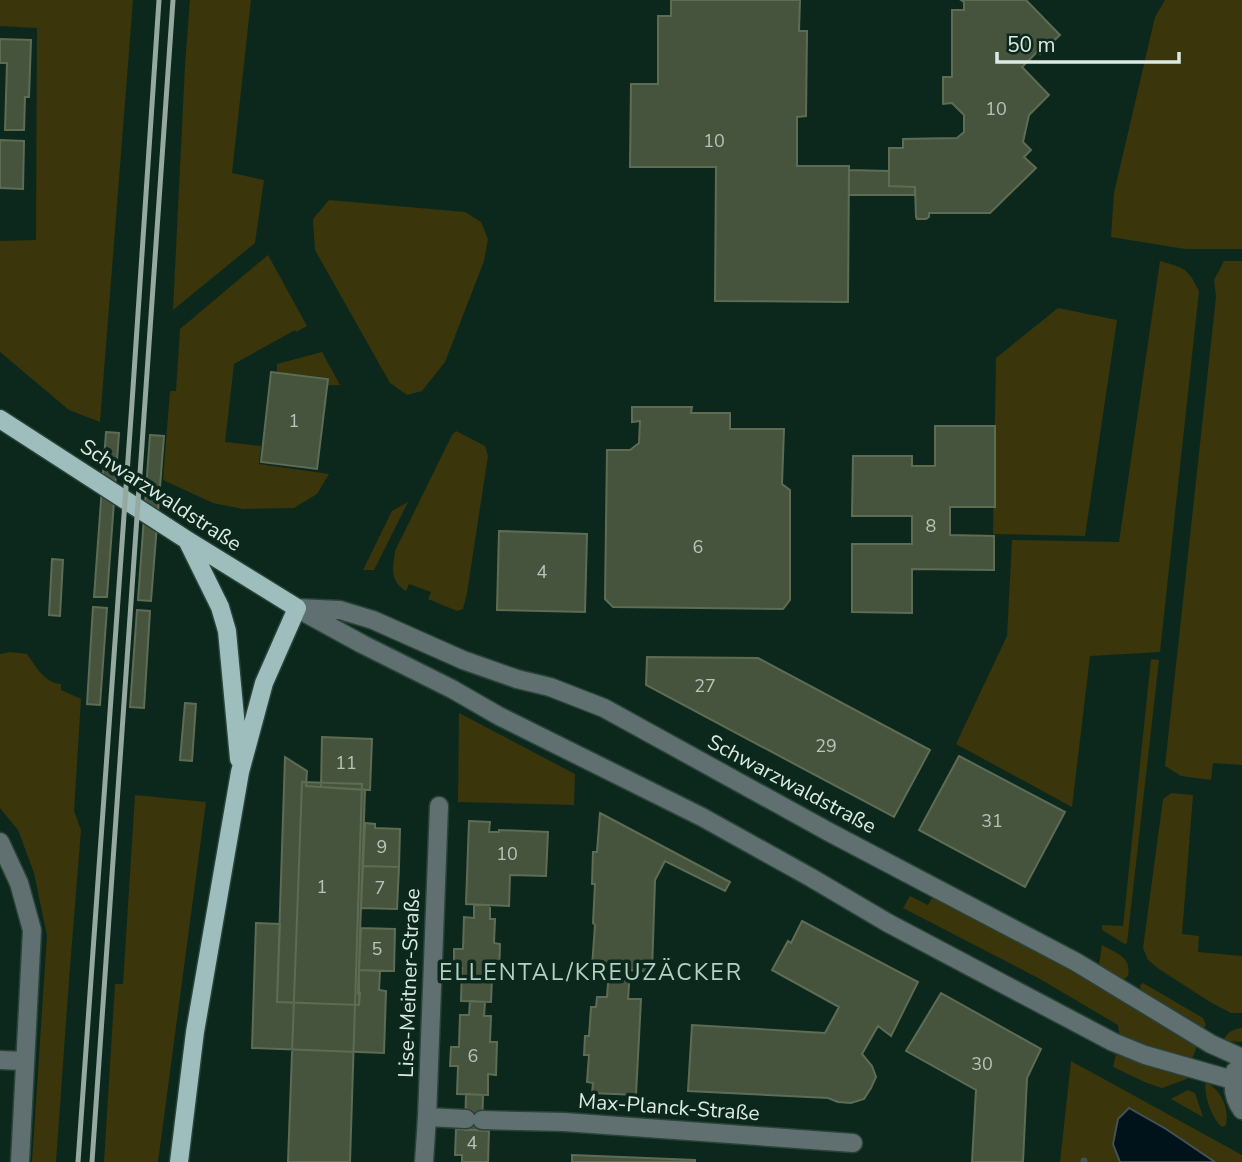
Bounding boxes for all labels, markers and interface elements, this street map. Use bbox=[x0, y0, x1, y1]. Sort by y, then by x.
scale bar bbox=[997, 21, 1179, 65]
text: 50 m bbox=[1007, 31, 1056, 59]
house number: 10 bbox=[985, 97, 1007, 121]
house number: 10 bbox=[703, 129, 725, 153]
house number: 1 bbox=[289, 409, 299, 433]
street label: Schwarzwaldstraße bbox=[75, 432, 247, 558]
house number: 8 bbox=[926, 514, 936, 538]
house number: 6 bbox=[693, 535, 703, 559]
house number: 4 bbox=[537, 560, 548, 584]
house number: 27 bbox=[694, 674, 716, 698]
street label: Schwarzwaldstraße bbox=[703, 728, 881, 840]
house number: 29 bbox=[815, 734, 837, 758]
house number: 11 bbox=[335, 751, 357, 775]
house number: 31 bbox=[981, 809, 1003, 833]
house number: 9 bbox=[377, 835, 387, 859]
house number: 10 bbox=[496, 842, 518, 866]
house number: 1 bbox=[317, 875, 327, 899]
house number: 7 bbox=[375, 876, 385, 900]
street label: Lise-Meitner-Straße bbox=[392, 888, 426, 1078]
house number: 5 bbox=[372, 937, 382, 961]
district label: ELLENTAL/KREUZÄCKER bbox=[439, 957, 743, 988]
house number: 6 bbox=[468, 1044, 478, 1068]
house number: 30 bbox=[971, 1052, 993, 1076]
street label: Max-Planck-Straße bbox=[577, 1087, 761, 1127]
house number: 4 bbox=[467, 1131, 478, 1155]

